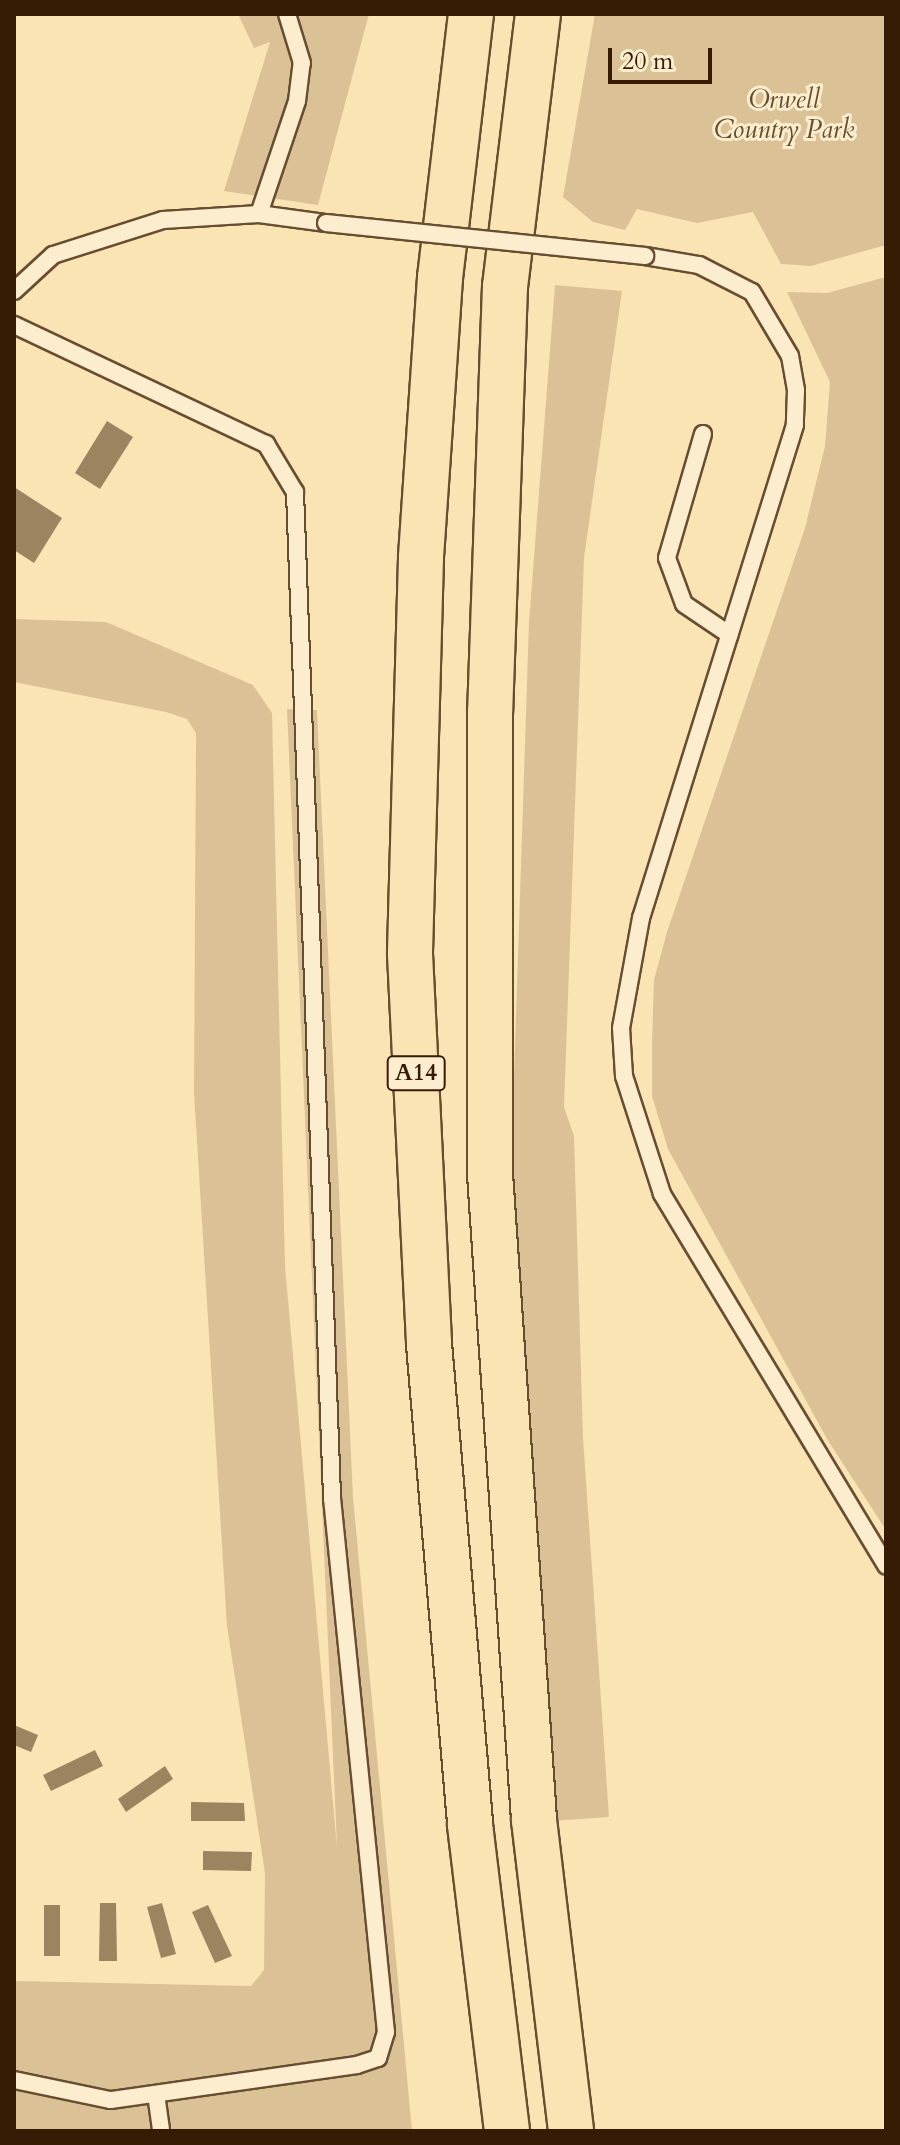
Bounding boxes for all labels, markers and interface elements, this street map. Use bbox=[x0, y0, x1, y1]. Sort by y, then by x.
scale bar bbox=[612, 32, 716, 82]
text: 20 m bbox=[622, 45, 673, 78]
park label: Orwell Country Park bbox=[714, 84, 854, 146]
road number: A14 bbox=[386, 1053, 446, 1093]

